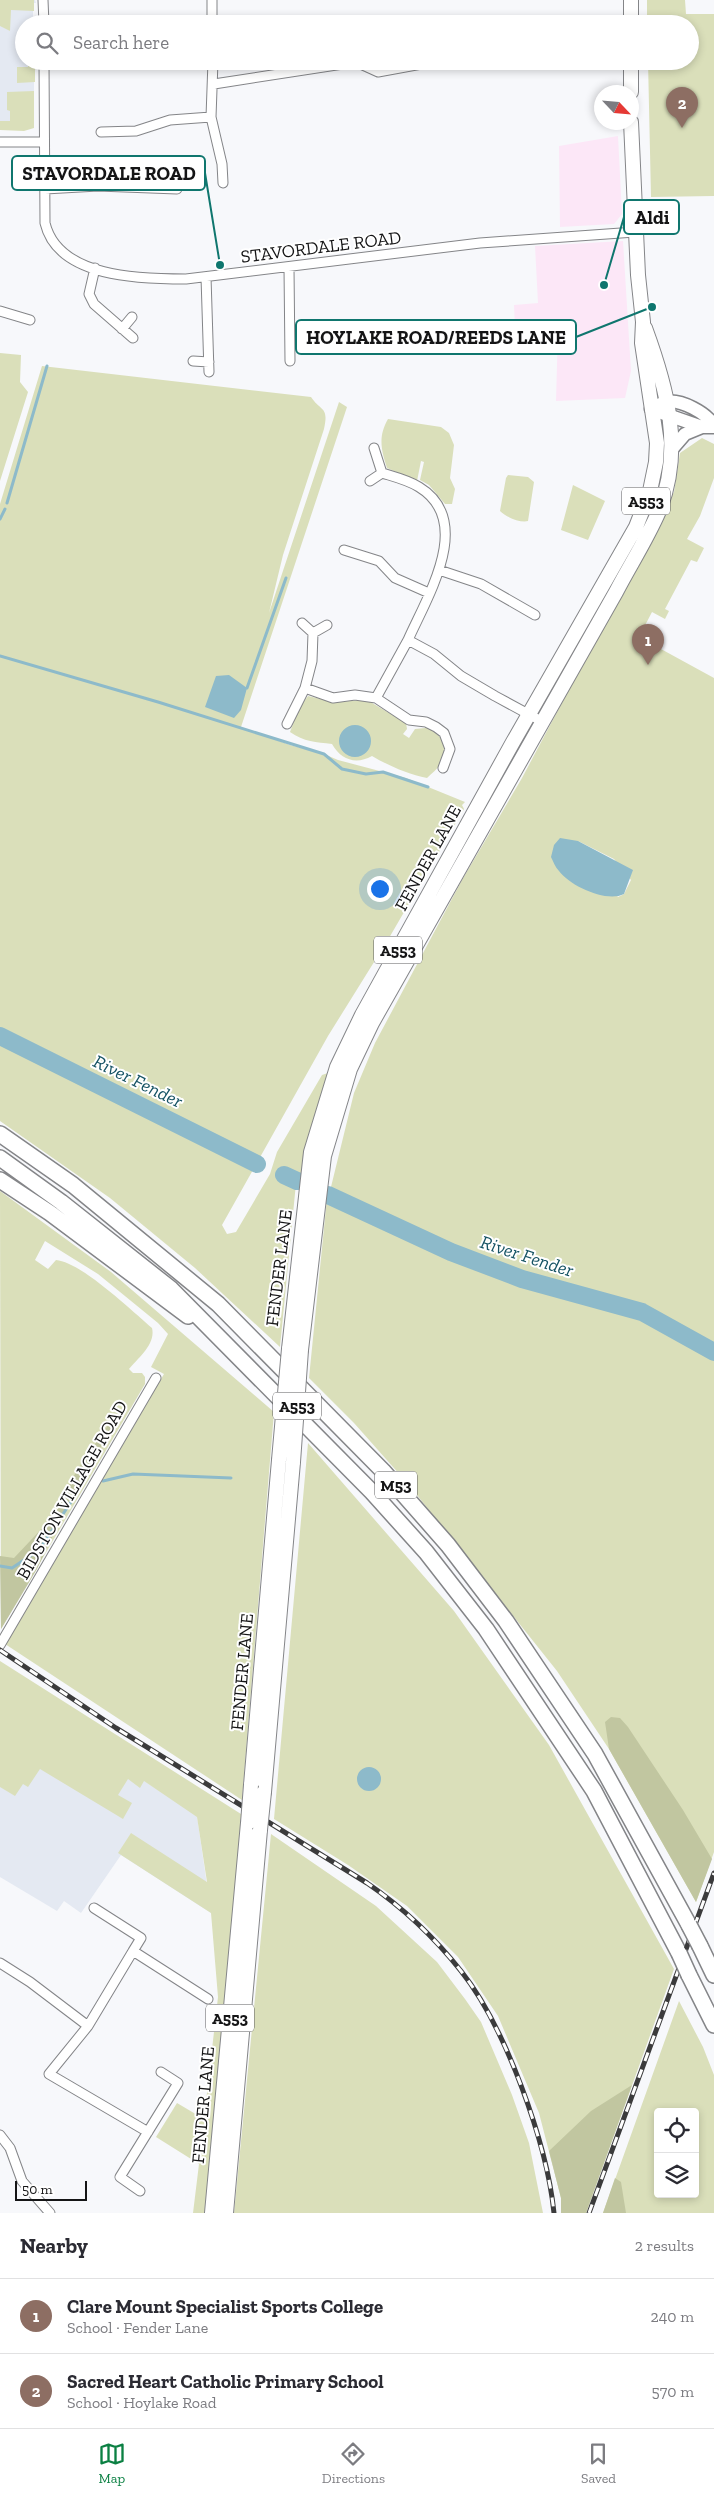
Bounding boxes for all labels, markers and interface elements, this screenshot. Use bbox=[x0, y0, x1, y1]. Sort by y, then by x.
search box bbox=[15, 15, 699, 70]
icon: search bbox=[33, 29, 61, 57]
text: Search here bbox=[73, 31, 169, 54]
north arrow bbox=[594, 85, 639, 130]
pin: 2 bbox=[666, 87, 698, 128]
callout: STAVORDALE ROAD bbox=[12, 156, 205, 190]
text: STAVORDALE ROAD bbox=[22, 162, 196, 185]
callout: Aldi bbox=[624, 200, 679, 234]
text: Aldi bbox=[635, 206, 670, 229]
street label: STAVORDALE ROAD bbox=[239, 226, 403, 268]
callout: HOYLAKE ROAD/REEDS LANE bbox=[296, 320, 576, 354]
text: HOYLAKE ROAD/REEDS LANE bbox=[306, 326, 566, 349]
road number: A553 bbox=[622, 488, 670, 514]
pin: 1 bbox=[632, 624, 664, 665]
street label: FENDER LANE bbox=[390, 801, 466, 915]
your location bbox=[367, 876, 393, 902]
road number: A553 bbox=[374, 936, 422, 964]
water label: River Fender bbox=[90, 1050, 187, 1113]
street label: FENDER LANE bbox=[261, 1208, 297, 1328]
water label: River Fender bbox=[478, 1230, 577, 1282]
road number: A553 bbox=[273, 1392, 321, 1420]
street label: BIDSTON VILLAGE ROAD bbox=[12, 1397, 132, 1583]
road number: M53 bbox=[375, 1472, 417, 1498]
street label: FENDER LANE bbox=[226, 1613, 258, 1731]
road number: A553 bbox=[206, 2005, 254, 2032]
street label: FENDER LANE bbox=[187, 2046, 219, 2164]
map controls bbox=[654, 2108, 699, 2198]
button: locate bbox=[654, 2108, 699, 2153]
button: layers bbox=[654, 2153, 699, 2198]
scale bar bbox=[15, 2178, 88, 2201]
text: 50 m bbox=[22, 2181, 53, 2198]
text: Nearby bbox=[20, 2233, 88, 2258]
text: 2 results bbox=[635, 2236, 694, 2255]
text: Clare Mount Specialist Sports College bbox=[67, 2295, 383, 2318]
text: 1 bbox=[33, 2307, 39, 2326]
text: 240 m bbox=[650, 2307, 694, 2326]
text: School · Fender Lane bbox=[67, 2318, 208, 2337]
text: Sacred Heart Catholic Primary School bbox=[67, 2370, 384, 2393]
text: 2 bbox=[32, 2382, 40, 2401]
text: 570 m bbox=[652, 2382, 694, 2401]
text: School · Hoylake Road bbox=[67, 2393, 217, 2412]
tab: Map bbox=[98, 2440, 126, 2487]
tab: Directions bbox=[322, 2440, 385, 2487]
tab: Saved bbox=[581, 2440, 616, 2487]

